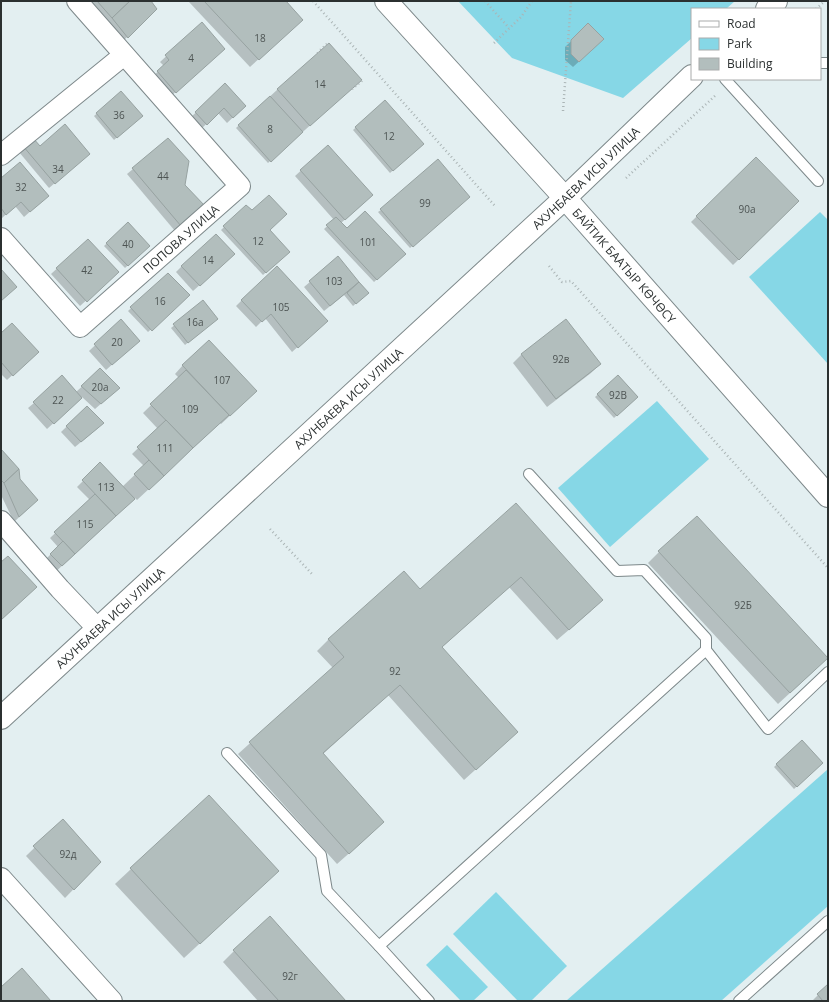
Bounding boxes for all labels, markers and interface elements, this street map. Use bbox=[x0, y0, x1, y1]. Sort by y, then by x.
legend bbox=[691, 8, 821, 80]
text: Road bbox=[727, 15, 756, 32]
house number: 18 bbox=[254, 31, 266, 45]
text: Park bbox=[727, 35, 753, 52]
house number: 4 bbox=[188, 51, 194, 65]
text: Building bbox=[727, 55, 773, 72]
house number: 14 bbox=[314, 77, 326, 91]
house number: 36 bbox=[113, 108, 125, 122]
house number: 8 bbox=[267, 122, 273, 136]
street label: АХУНБАЕВА ИСЫ УЛИЦА bbox=[528, 122, 643, 233]
house number: 12 bbox=[383, 129, 395, 143]
house number: 34 bbox=[52, 162, 64, 176]
house number: 44 bbox=[157, 169, 169, 183]
house number: 32 bbox=[15, 180, 27, 194]
house number: 99 bbox=[419, 196, 431, 210]
street label: ПОПОВА УЛИЦА bbox=[139, 200, 223, 277]
house number: 90а bbox=[739, 202, 756, 216]
street label: БАЙТИК БААТЫР КӨЧӨСҮ bbox=[569, 204, 680, 327]
house number: 12 bbox=[252, 234, 264, 248]
house number: 101 bbox=[359, 235, 377, 249]
house number: 40 bbox=[122, 237, 134, 251]
house number: 14 bbox=[202, 253, 214, 267]
house number: 42 bbox=[81, 263, 93, 277]
house number: 103 bbox=[325, 274, 343, 288]
house number: 16 bbox=[154, 294, 166, 308]
house number: 105 bbox=[272, 300, 290, 314]
house number: 16а bbox=[187, 315, 204, 329]
house number: 20 bbox=[111, 335, 123, 349]
street label: АХУНБАЕВА ИСЫ УЛИЦА bbox=[290, 343, 406, 453]
house number: 92в bbox=[552, 352, 570, 366]
house number: 107 bbox=[213, 373, 231, 387]
house number: 20а bbox=[92, 380, 109, 394]
house number: 92В bbox=[609, 388, 627, 402]
house number: 22 bbox=[52, 393, 64, 407]
house number: 109 bbox=[181, 402, 199, 416]
house number: 111 bbox=[156, 441, 174, 455]
house number: 113 bbox=[97, 480, 115, 494]
house number: 115 bbox=[76, 517, 94, 531]
street label: АХУНБАЕВА ИСЫ УЛИЦА bbox=[52, 563, 168, 672]
house number: 92Б bbox=[734, 598, 752, 612]
house number: 92 bbox=[389, 664, 401, 678]
house number: 92д bbox=[59, 847, 77, 861]
house number: 92г bbox=[282, 969, 299, 983]

